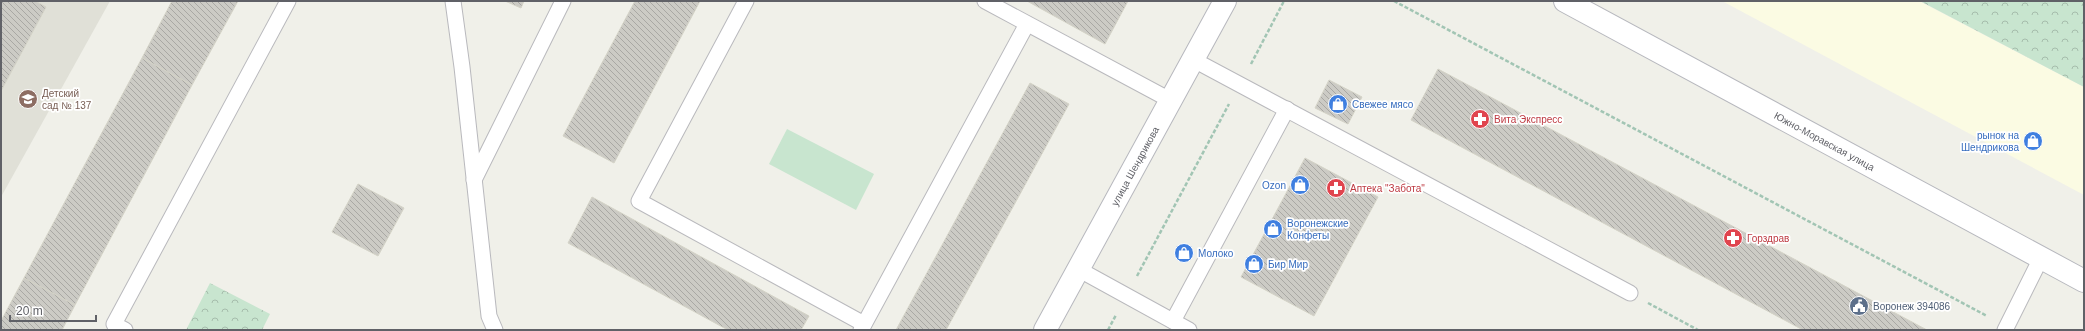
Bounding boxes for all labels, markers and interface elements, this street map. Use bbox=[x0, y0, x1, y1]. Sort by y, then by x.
school or university icon: Детский сад № 137 bbox=[17, 88, 39, 110]
place label: Детский сад № 137 bbox=[42, 88, 92, 111]
shop icon: Свежее мясо bbox=[1327, 93, 1349, 115]
place label: Свежее мясо bbox=[1352, 99, 1414, 110]
pharmacy icon: Вита Экспресс bbox=[1469, 108, 1491, 130]
street label: Южно-Моравская улица bbox=[1772, 110, 1877, 173]
place label: Вита Экспресс bbox=[1494, 114, 1562, 125]
street label: улица Шендрикова bbox=[1109, 124, 1161, 208]
place label: рынок на Шендрикова bbox=[1961, 130, 2019, 153]
shop icon: рынок на Шендрикова bbox=[2022, 130, 2044, 152]
shop icon: Ozon bbox=[1289, 174, 1311, 196]
pharmacy icon: Аптека "Забота" bbox=[1325, 177, 1347, 199]
place label: Ozon bbox=[1262, 180, 1286, 191]
place label: Аптека "Забота" bbox=[1350, 183, 1425, 194]
shop icon: Воронежские Конфеты bbox=[1262, 218, 1284, 240]
place label: Воронежские Конфеты bbox=[1287, 218, 1349, 241]
pharmacy icon: Горздрав bbox=[1722, 227, 1744, 249]
place label: Горздрав bbox=[1747, 233, 1789, 244]
shop icon: Молоко bbox=[1173, 242, 1195, 264]
place label: Молоко bbox=[1198, 248, 1234, 259]
shop icon: Бир Мир bbox=[1243, 253, 1265, 275]
place label: Бир Мир bbox=[1268, 259, 1308, 270]
public building icon: Воронеж 394086 bbox=[1848, 295, 1870, 317]
scale bar bbox=[10, 297, 96, 323]
place label: Воронеж 394086 bbox=[1873, 301, 1951, 312]
text: 20 m bbox=[16, 304, 43, 318]

